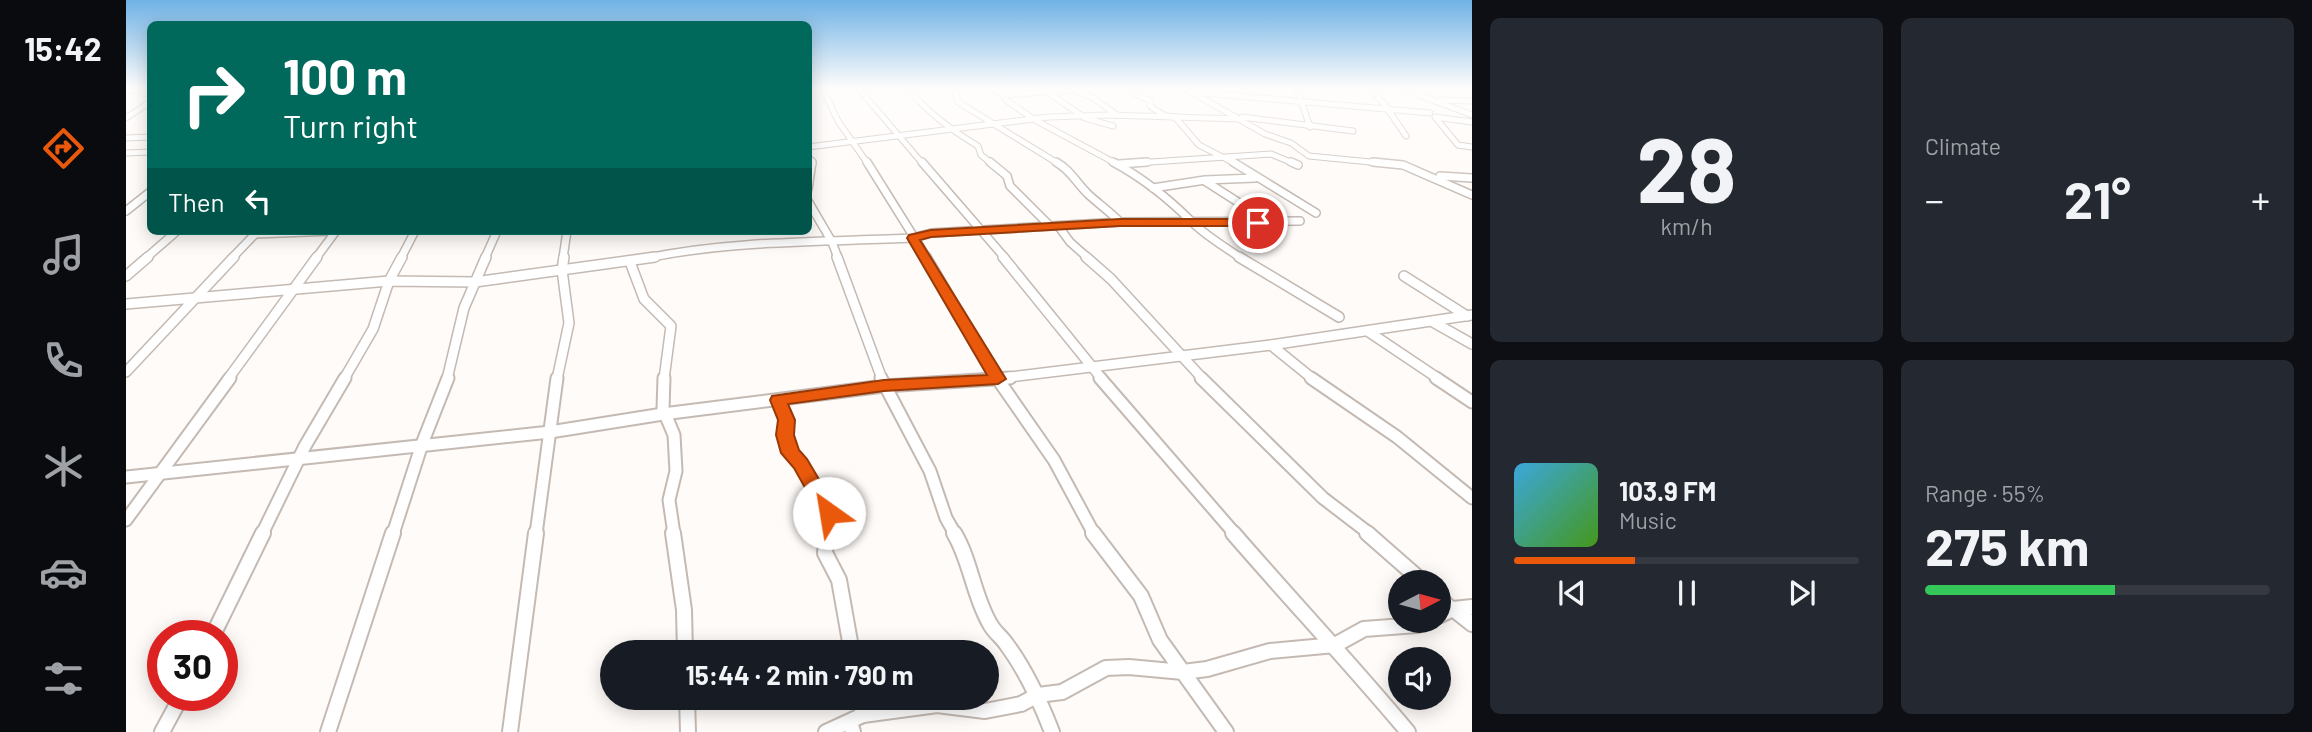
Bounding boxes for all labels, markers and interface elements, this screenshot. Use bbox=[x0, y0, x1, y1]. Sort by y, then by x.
text: 15:42 bbox=[24, 29, 102, 67]
text: 100 m bbox=[283, 46, 407, 105]
icon: right bbox=[168, 49, 259, 140]
text: Turn right bbox=[283, 106, 418, 144]
text: 28 bbox=[1636, 112, 1737, 221]
icon: directions bbox=[39, 124, 88, 173]
text: Climate bbox=[1925, 132, 2001, 160]
text: 21° bbox=[2064, 167, 2131, 229]
text: − bbox=[1925, 176, 1944, 222]
text: + bbox=[2251, 176, 2270, 222]
icon: left bbox=[239, 182, 277, 220]
text: Then bbox=[168, 186, 225, 217]
pin bbox=[1228, 193, 1288, 253]
icon: arrive bbox=[1239, 204, 1277, 242]
text: km/h bbox=[1660, 212, 1713, 240]
icon: music bbox=[39, 230, 88, 279]
icon: phone bbox=[39, 336, 88, 385]
icon: climate bbox=[39, 442, 88, 491]
text: 103.9 FM bbox=[1619, 475, 1716, 506]
position arrow bbox=[792, 476, 866, 550]
text: Range · 55% bbox=[1925, 479, 2045, 507]
text: Music bbox=[1619, 506, 1677, 534]
text: 275 km bbox=[1925, 514, 2089, 576]
icon: car bbox=[39, 548, 88, 597]
north arrow bbox=[1388, 570, 1451, 634]
map controls bbox=[1388, 570, 1451, 710]
icon: previous bbox=[1553, 574, 1591, 612]
icon: pause bbox=[1668, 574, 1706, 612]
icon: next bbox=[1783, 574, 1821, 612]
speed limit sign: 30 bbox=[147, 620, 238, 711]
button: sound bbox=[1388, 647, 1451, 710]
icon: filters bbox=[39, 654, 88, 703]
text: 15:44 · 2 min · 790 m bbox=[686, 659, 913, 690]

